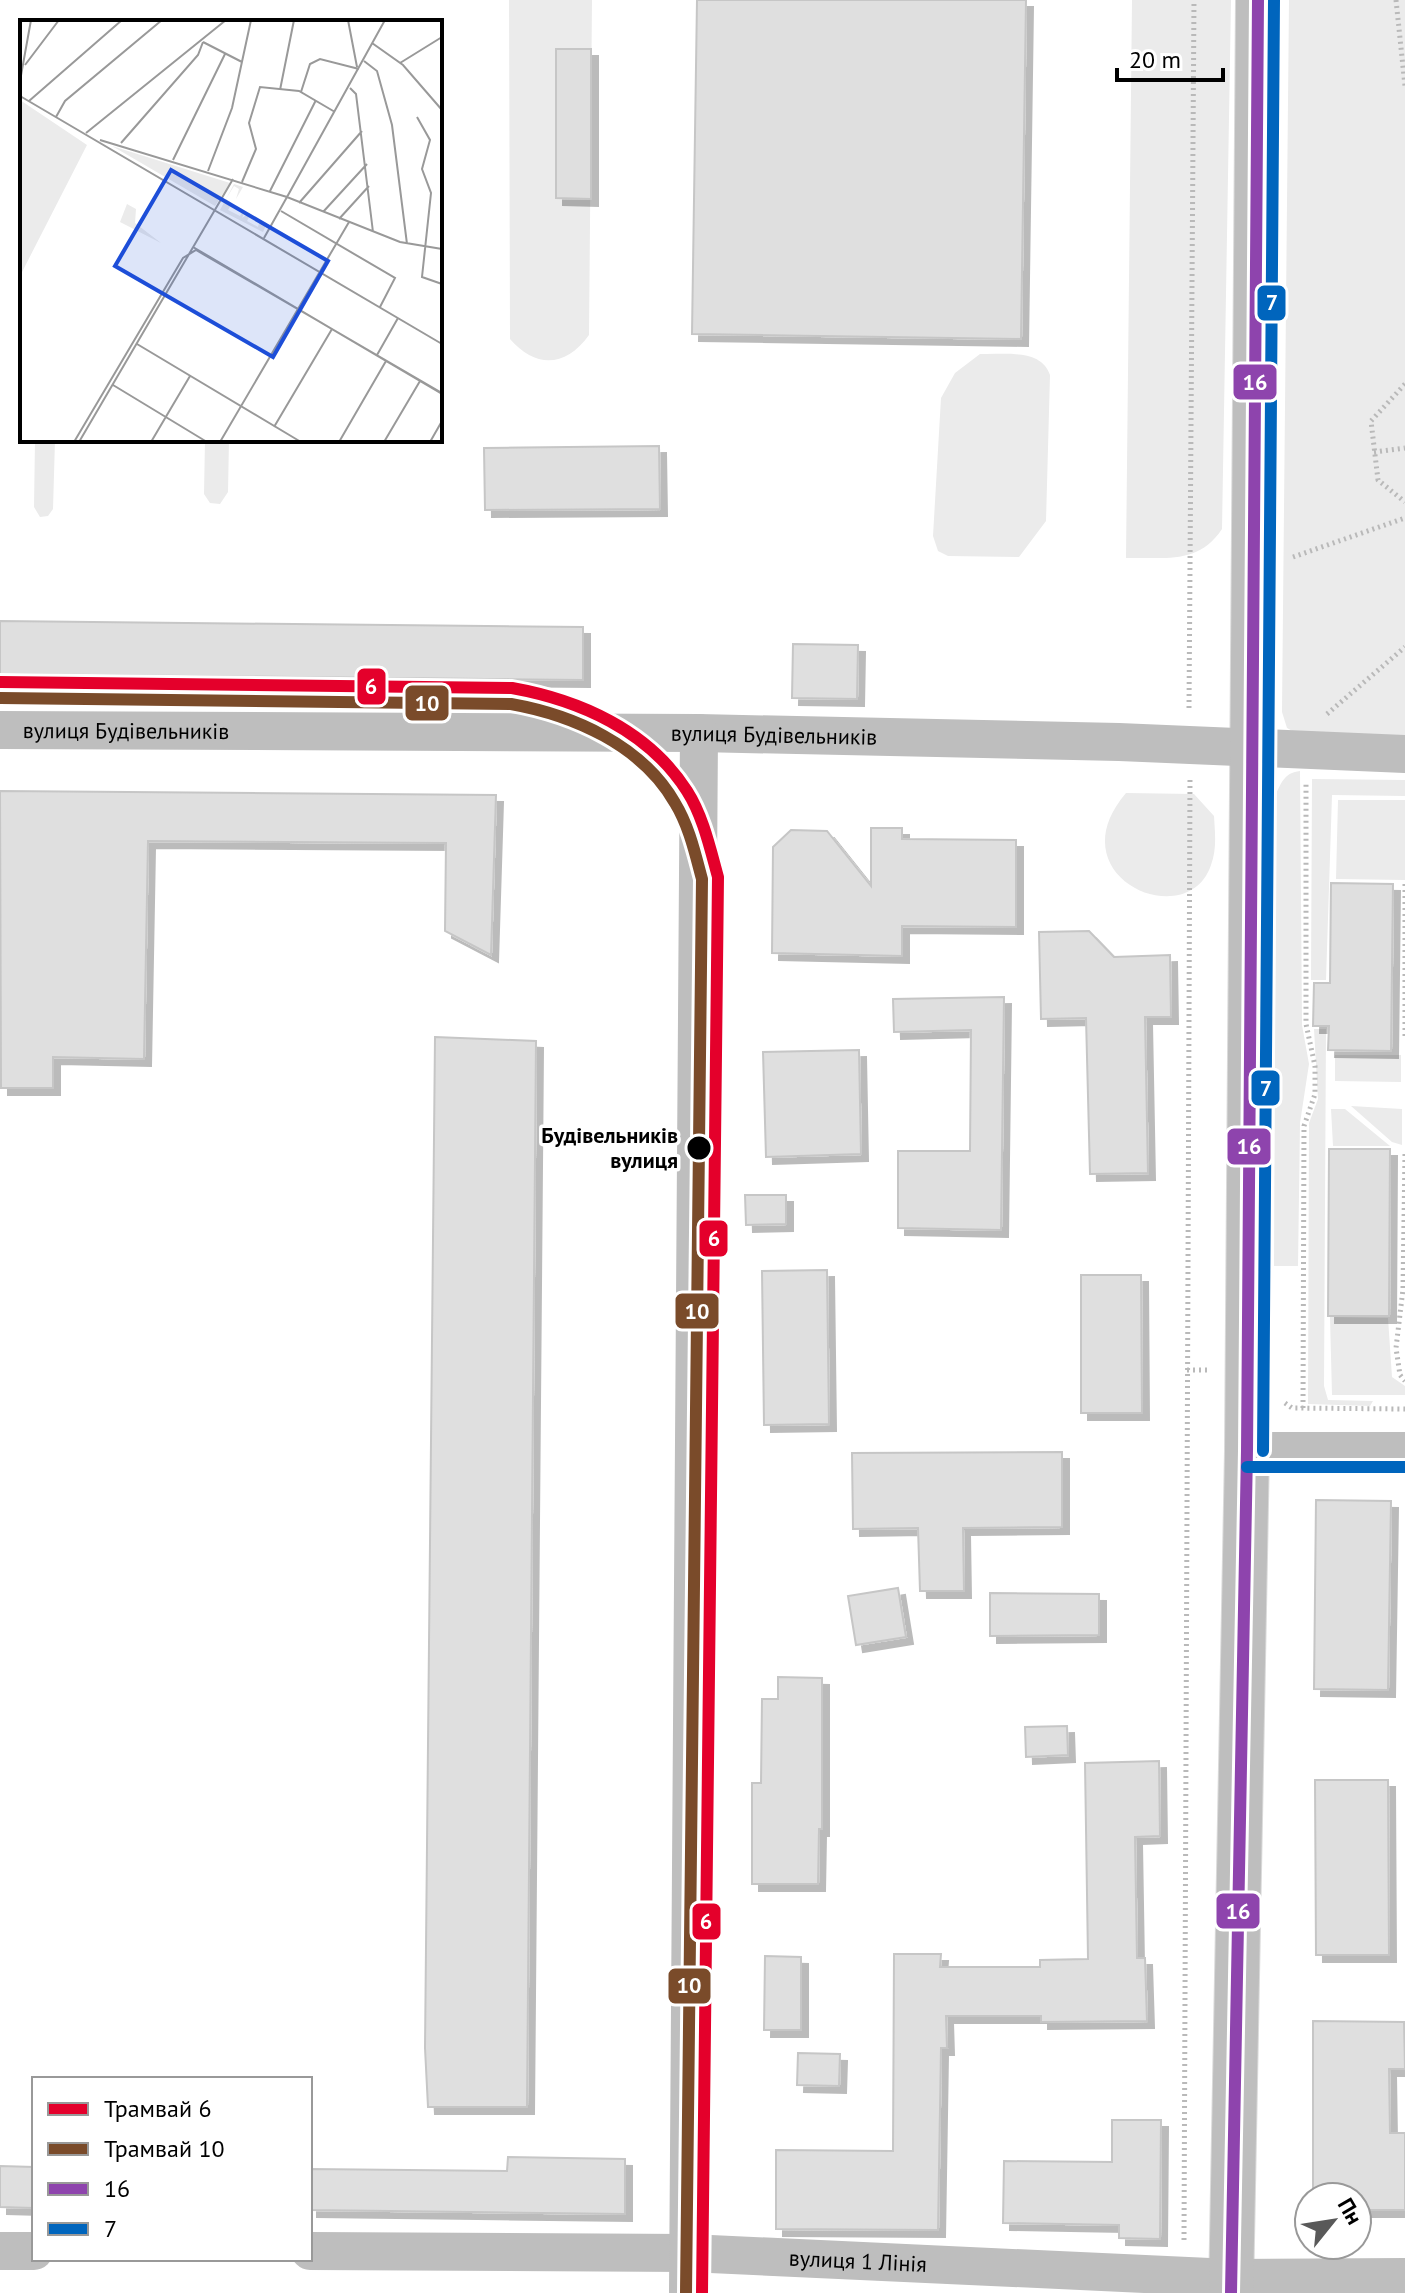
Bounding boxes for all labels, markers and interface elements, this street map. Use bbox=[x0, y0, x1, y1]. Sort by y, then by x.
inset map bbox=[20, 20, 442, 442]
scale bar bbox=[1117, 32, 1223, 82]
text: 20 m bbox=[1129, 44, 1181, 75]
line badge: 7 bbox=[1256, 284, 1287, 322]
text: 7 bbox=[1266, 288, 1278, 316]
line badge: 16 bbox=[1232, 363, 1278, 401]
text: 16 bbox=[1243, 368, 1267, 396]
line badge: 6 bbox=[356, 667, 387, 706]
text: 6 bbox=[365, 672, 377, 700]
line badge: 10 bbox=[404, 684, 450, 722]
text: 10 bbox=[415, 689, 439, 717]
street label: вулиця Будівельників bbox=[23, 716, 229, 745]
street label: вулиця Будівельників bbox=[671, 719, 878, 751]
line badge: 7 bbox=[1250, 1069, 1281, 1107]
text: 7 bbox=[1260, 1074, 1272, 1102]
place label: Будівельників вулиця bbox=[541, 1121, 678, 1174]
line badge: 16 bbox=[1226, 1127, 1272, 1166]
text: 16 bbox=[1237, 1132, 1261, 1160]
marker: Будівельників вулиця bbox=[685, 1134, 713, 1162]
line badge: 6 bbox=[698, 1219, 729, 1258]
text: 6 bbox=[708, 1224, 720, 1252]
line badge: 10 bbox=[674, 1292, 720, 1330]
text: 10 bbox=[685, 1297, 709, 1325]
line badge: 16 bbox=[1215, 1892, 1261, 1930]
text: 16 bbox=[1226, 1897, 1250, 1925]
line badge: 6 bbox=[691, 1902, 722, 1941]
text: 6 bbox=[700, 1907, 712, 1935]
line badge: 10 bbox=[667, 1967, 712, 2005]
text: 10 bbox=[677, 1971, 701, 1999]
legend bbox=[32, 2077, 312, 2261]
text: Трамвай 6 bbox=[104, 2093, 212, 2124]
text: Трамвай 10 bbox=[104, 2133, 225, 2164]
text: 16 bbox=[104, 2173, 130, 2204]
north arrow bbox=[1293, 2181, 1373, 2261]
text: Пн bbox=[1332, 2193, 1369, 2229]
text: 7 bbox=[104, 2213, 117, 2244]
street label: вулиця 1 Лінія bbox=[788, 2244, 927, 2278]

